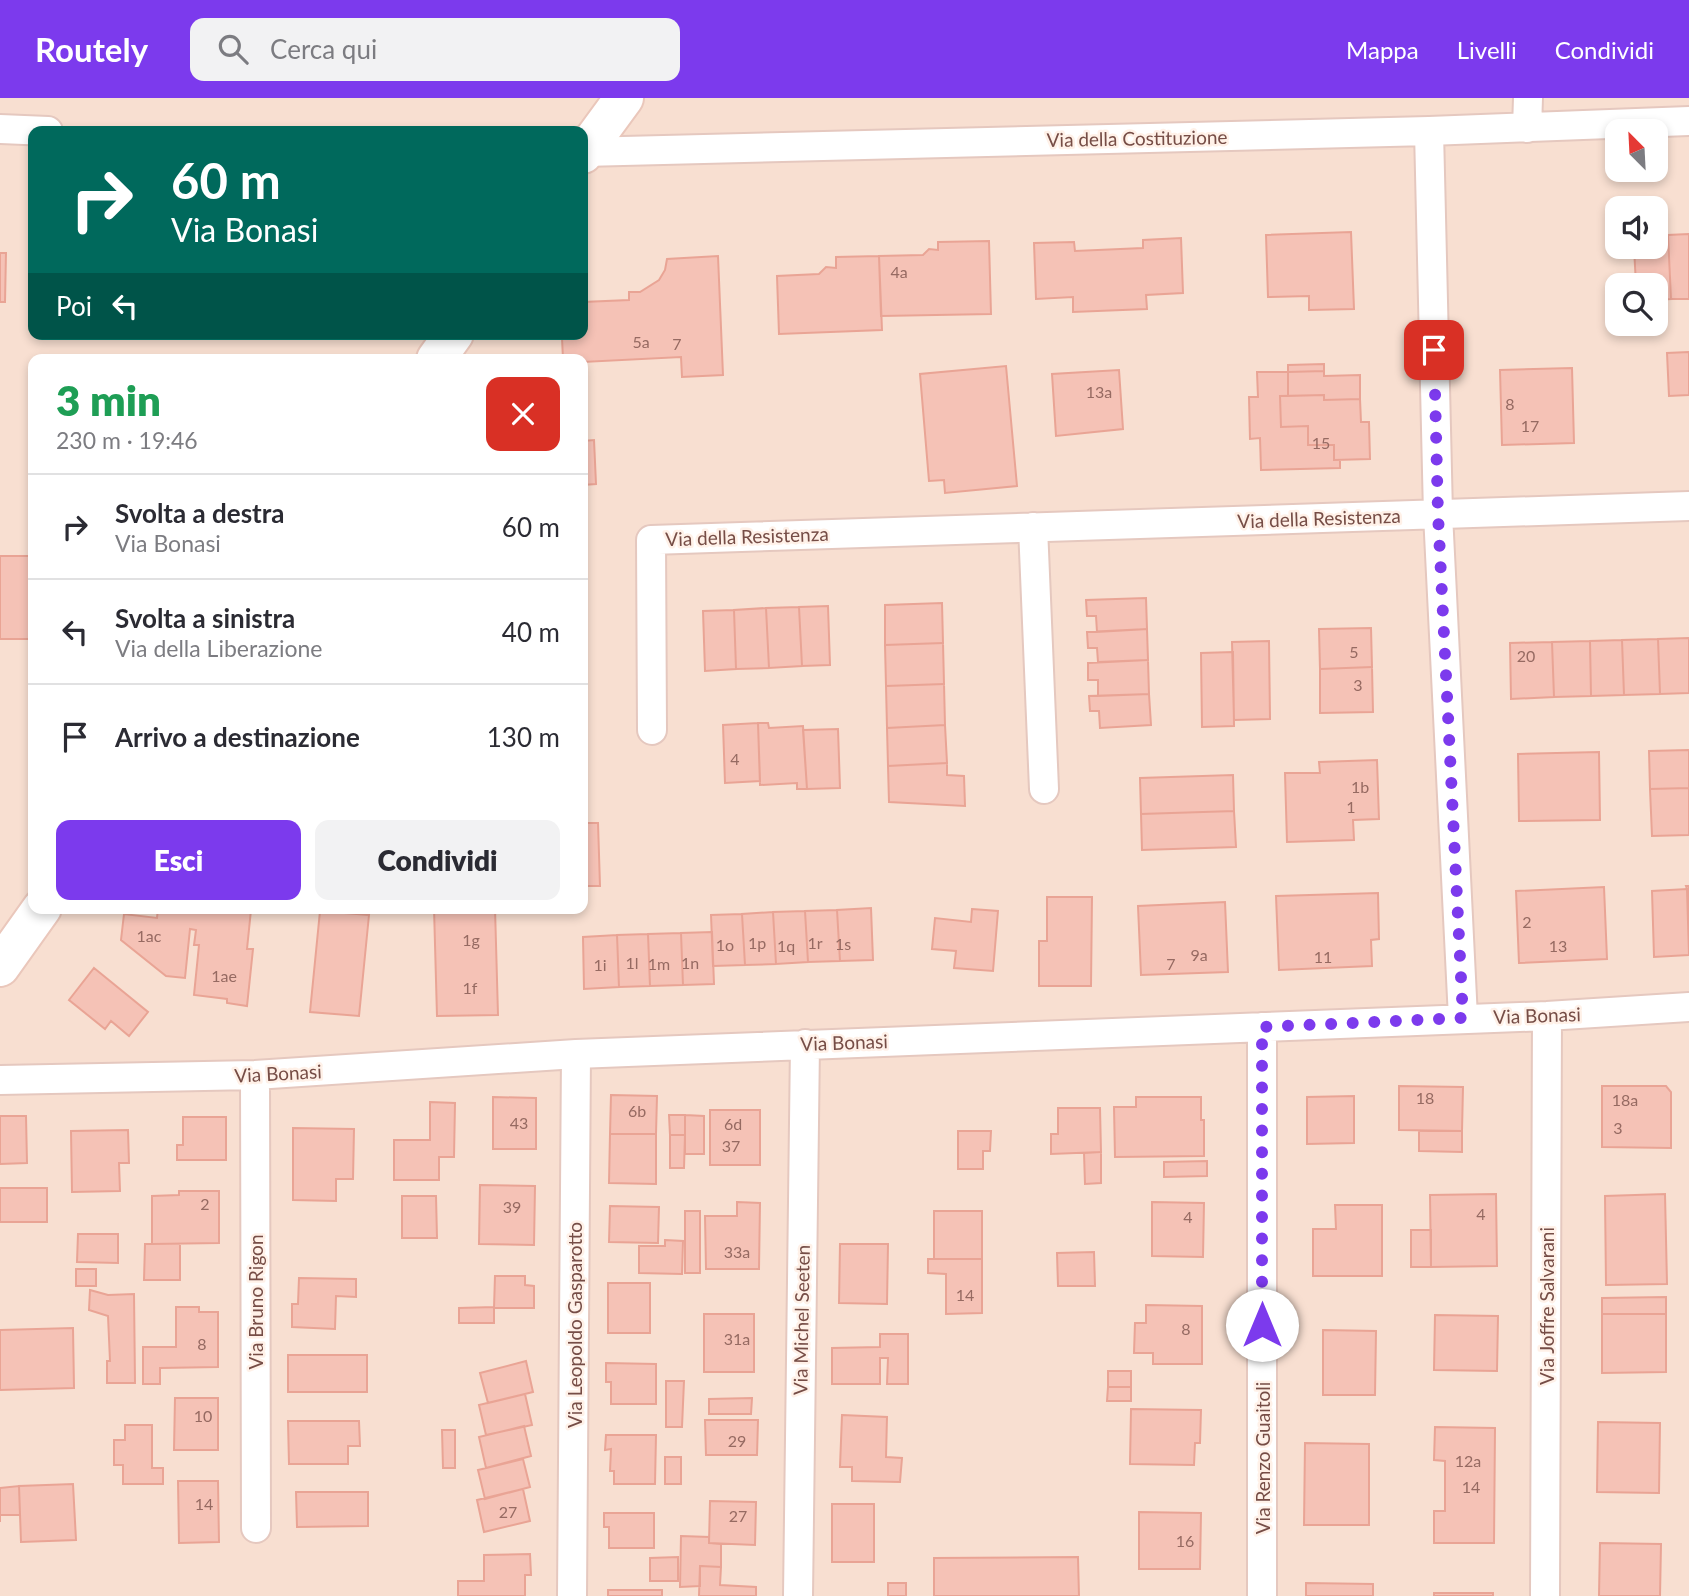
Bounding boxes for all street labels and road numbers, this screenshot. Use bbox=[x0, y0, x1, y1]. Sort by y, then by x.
street label: Via della Costituzione bbox=[1046, 125, 1228, 151]
street label: Via della Resistenza bbox=[1237, 504, 1401, 532]
street label: Via della Resistenza bbox=[665, 522, 829, 550]
street label: Via Bonasi bbox=[1493, 1002, 1581, 1028]
street label: Via Bonasi bbox=[800, 1029, 888, 1055]
street label: Via Bonasi bbox=[234, 1059, 322, 1087]
street label: Via Leopoldo Gasparotto bbox=[563, 1222, 586, 1428]
street label: Via Joffre Salvarani bbox=[1535, 1227, 1558, 1385]
street label: Via Bruno Rigon bbox=[244, 1235, 267, 1370]
street label: Via Michel Seeten bbox=[788, 1245, 814, 1395]
street label: Via Renzo Guaitoli bbox=[1251, 1382, 1274, 1534]

